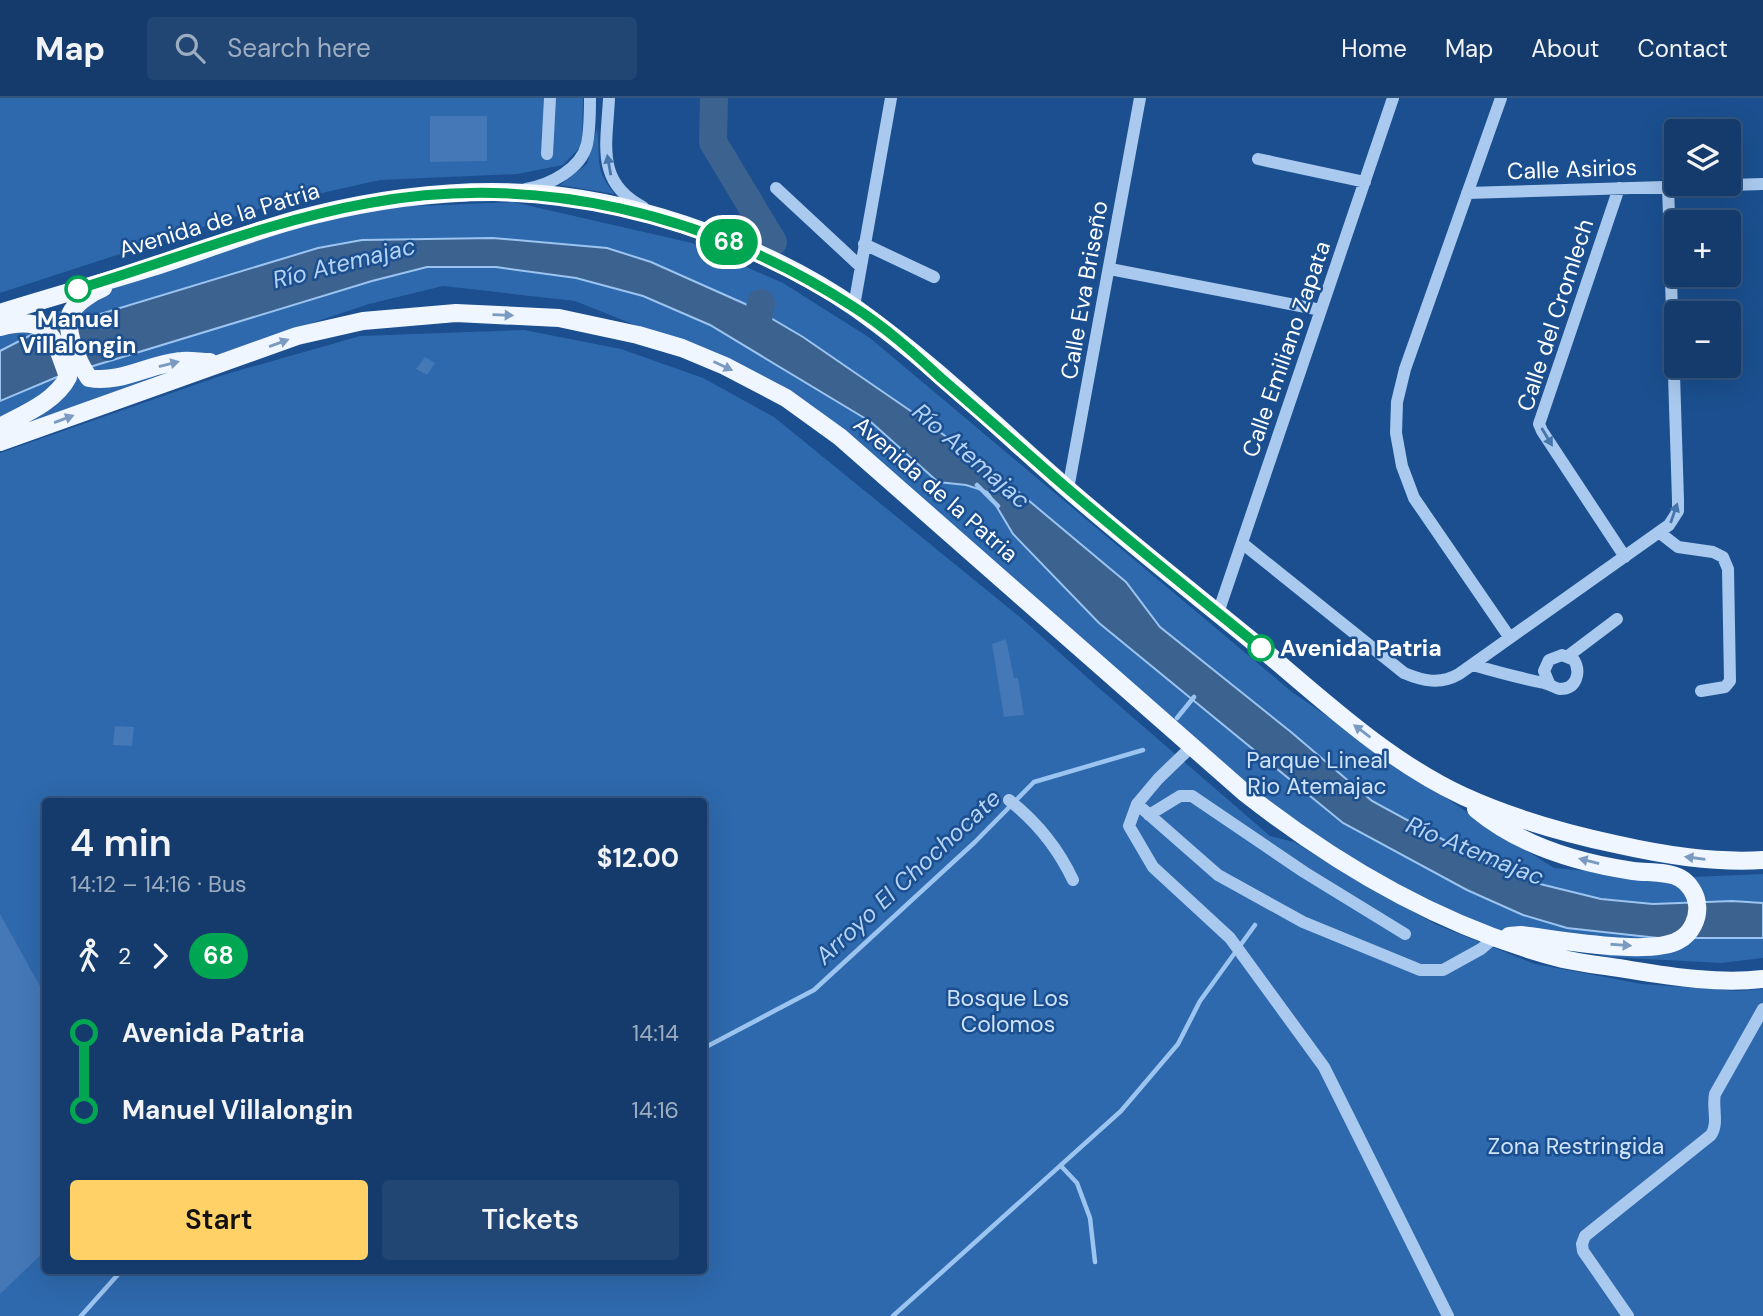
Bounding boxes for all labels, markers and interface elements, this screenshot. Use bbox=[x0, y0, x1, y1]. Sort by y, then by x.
search box bbox=[147, 17, 637, 80]
text: Map bbox=[35, 27, 105, 70]
icon: search bbox=[171, 29, 209, 67]
text: Search here bbox=[227, 31, 371, 65]
text: Home bbox=[1341, 33, 1407, 64]
text: Map bbox=[1445, 33, 1493, 64]
text: About bbox=[1531, 33, 1600, 64]
text: Contact bbox=[1638, 33, 1728, 64]
map controls bbox=[1664, 119, 1741, 378]
button: layers bbox=[1664, 119, 1741, 196]
street label: Calle Asirios bbox=[1507, 152, 1637, 186]
one-way arrow bbox=[603, 154, 614, 176]
street label: Avenida de la Patria bbox=[115, 175, 323, 265]
street label: Calle Eva Briseño bbox=[1054, 198, 1114, 382]
button: + bbox=[1664, 210, 1741, 287]
street label: Calle del Cromlech bbox=[1510, 215, 1600, 415]
line badge: 68 bbox=[698, 219, 760, 265]
text: 68 bbox=[714, 226, 744, 257]
water label: Río Atemajac bbox=[269, 230, 418, 295]
street label: Calle Emiliano Zapata bbox=[1235, 237, 1337, 461]
marker: Manuel Villalongin bbox=[65, 276, 91, 302]
button: − bbox=[1664, 301, 1741, 378]
place label: Manuel Villalongin bbox=[20, 304, 136, 360]
one-way arrow bbox=[492, 310, 514, 321]
one-way arrow bbox=[268, 337, 289, 348]
one-way arrow bbox=[158, 358, 180, 369]
one-way arrow bbox=[713, 360, 733, 371]
water label: Río Atemajac bbox=[906, 396, 1037, 515]
street label: Avenida de la Patria bbox=[848, 409, 1024, 569]
one-way arrow bbox=[54, 413, 75, 424]
one-way arrow bbox=[1540, 428, 1553, 447]
one-way arrow bbox=[1669, 502, 1680, 523]
place label: Avenida Patria bbox=[1280, 633, 1442, 663]
marker: Avenida Patria bbox=[1248, 635, 1274, 661]
one-way arrow bbox=[1353, 725, 1371, 739]
park label: Parque Lineal Rio Atemajac bbox=[1246, 745, 1388, 801]
water label: Arroyo El Chochocate bbox=[808, 782, 1007, 971]
water label: Río Atemajac bbox=[1402, 809, 1549, 892]
text: 4 min bbox=[70, 818, 172, 868]
text: $12.00 bbox=[597, 841, 679, 875]
one-way arrow bbox=[1684, 853, 1706, 864]
one-way arrow bbox=[1577, 855, 1599, 866]
text: 14:12 – 14:16 · Bus bbox=[70, 869, 247, 899]
icon: walk bbox=[70, 937, 108, 975]
icon: forward bbox=[141, 937, 179, 975]
text: 68 bbox=[203, 940, 234, 971]
one-way arrow bbox=[1610, 940, 1632, 951]
text: 2 bbox=[118, 941, 131, 971]
park label: Bosque Los Colomos bbox=[947, 983, 1069, 1039]
text: Avenida Patria bbox=[122, 1016, 305, 1050]
text: 14:14 bbox=[632, 1018, 679, 1048]
text: Manuel Villalongin bbox=[122, 1093, 353, 1127]
text: 14:16 bbox=[632, 1095, 679, 1125]
park label: Zona Restringida bbox=[1488, 1131, 1664, 1161]
button: Start bbox=[70, 1180, 368, 1260]
button: Tickets bbox=[382, 1180, 679, 1260]

